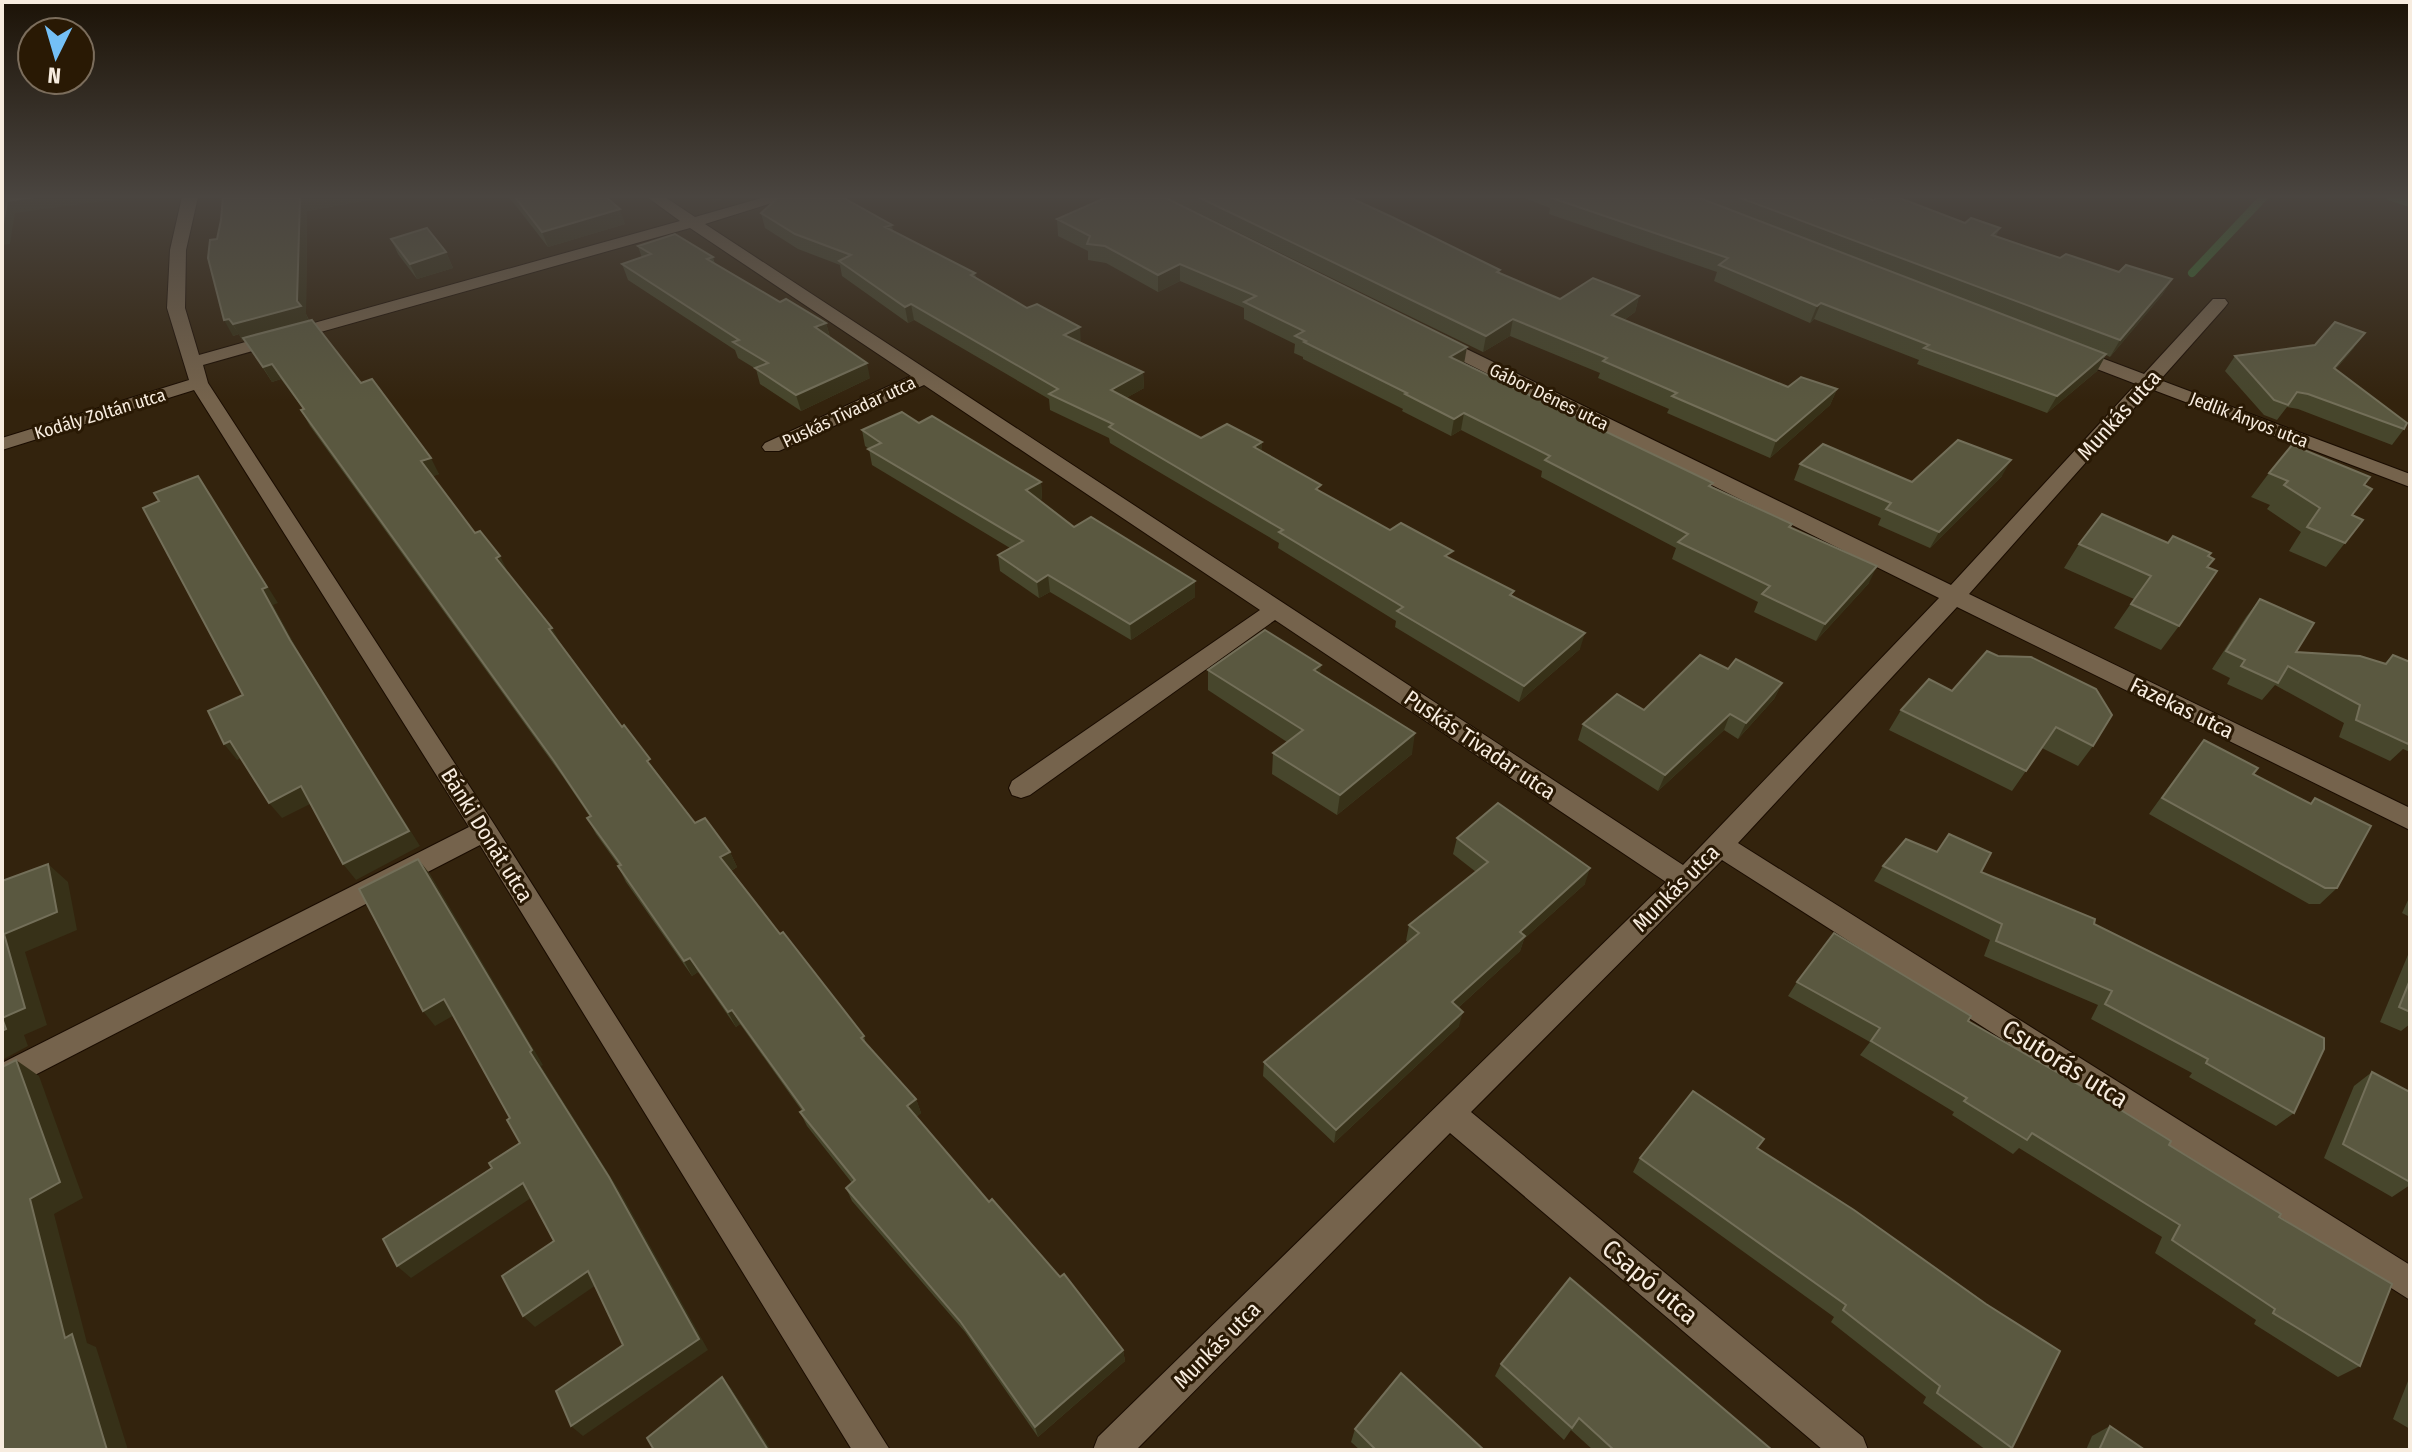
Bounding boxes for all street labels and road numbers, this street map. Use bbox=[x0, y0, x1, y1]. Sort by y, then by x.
street label: Gábor Dénes utca bbox=[1486, 359, 1612, 435]
street label: Munkás utca bbox=[2071, 364, 2167, 466]
street label: Puskás Tivadar utca bbox=[779, 371, 919, 453]
street label: Kodály Zoltán utca bbox=[32, 384, 168, 444]
street label: Jedlik Ányos utca bbox=[2187, 386, 2312, 453]
street label: Fazekas utca bbox=[2126, 671, 2238, 745]
street label: Puskás Tivadar utca bbox=[1399, 684, 1561, 806]
street label: Bánki Donát utca bbox=[435, 763, 539, 907]
street label: Munkás utca bbox=[1627, 839, 1725, 937]
street label: Csutorás utca bbox=[1996, 1013, 2134, 1115]
street label: Csapó utca bbox=[1596, 1233, 1704, 1331]
street label: Munkás utca bbox=[1168, 1296, 1266, 1394]

